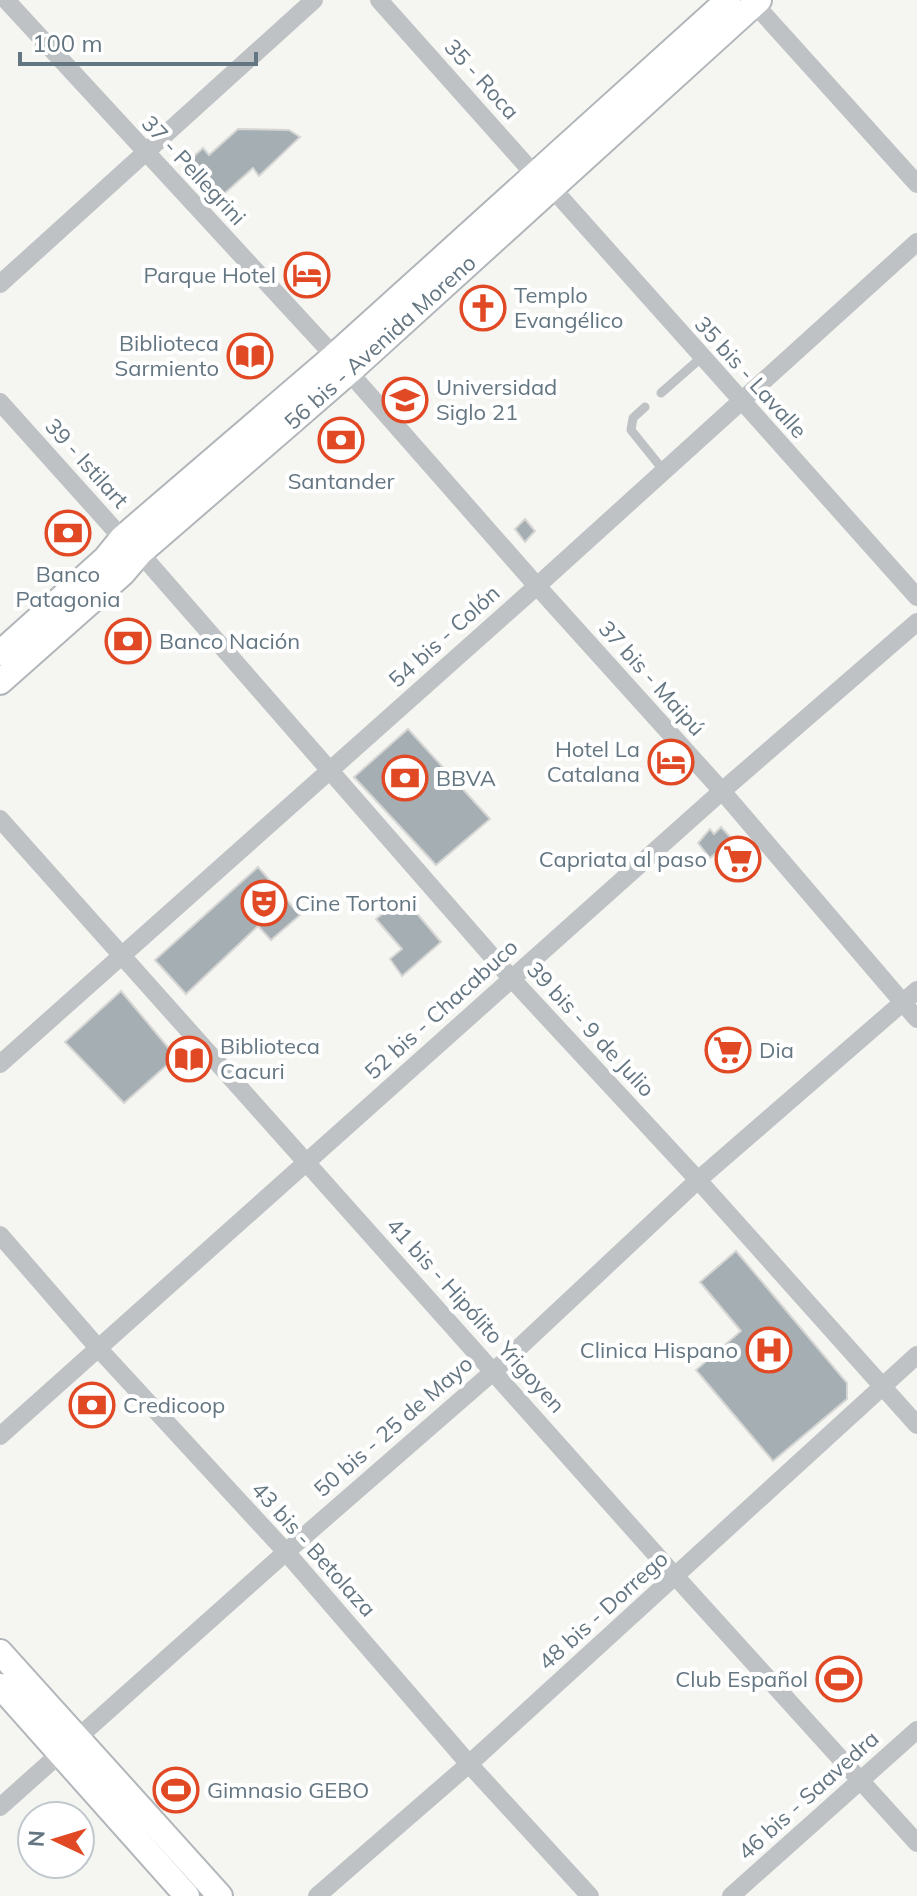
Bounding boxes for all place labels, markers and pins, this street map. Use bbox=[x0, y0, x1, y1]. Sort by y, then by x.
hotel icon: Parque Hotel bbox=[283, 251, 331, 299]
place label: Parque Hotel bbox=[143, 261, 276, 289]
place label: Templo Evangélico bbox=[514, 281, 623, 334]
church icon: Templo Evangélico bbox=[459, 284, 507, 332]
place label: Biblioteca Sarmiento bbox=[115, 329, 219, 382]
library icon: Biblioteca Sarmiento bbox=[226, 332, 274, 380]
place label: Universidad Siglo 21 bbox=[436, 373, 557, 426]
school or university icon: Universidad Siglo 21 bbox=[381, 376, 429, 424]
bank icon: Santander bbox=[317, 416, 365, 464]
place label: Santander bbox=[288, 467, 394, 495]
bank icon: Banco Patagonia bbox=[44, 509, 92, 557]
place label: Banco Patagonia bbox=[15, 560, 121, 613]
bank icon: Banco Nación bbox=[104, 617, 152, 665]
place label: Banco Nación bbox=[159, 627, 300, 655]
place label: Hotel La Catalana bbox=[547, 735, 640, 788]
hotel icon: Hotel La Catalana bbox=[647, 738, 695, 786]
bank icon: BBVA bbox=[381, 754, 429, 802]
place label: BBVA bbox=[436, 764, 496, 792]
supermarket icon: Capriata al paso bbox=[714, 835, 762, 883]
place label: Capriata al paso bbox=[539, 845, 707, 873]
theatre icon: Cine Tortoni bbox=[240, 879, 288, 927]
place label: Cine Tortoni bbox=[295, 889, 417, 917]
supermarket icon: Dia bbox=[704, 1026, 752, 1074]
place label: Biblioteca Cacuri bbox=[220, 1032, 320, 1085]
library icon: Biblioteca Cacuri bbox=[165, 1035, 213, 1083]
place label: Dia bbox=[759, 1036, 794, 1064]
hospital icon: Clinica Hispano bbox=[745, 1326, 793, 1374]
place label: Clinica Hispano bbox=[580, 1336, 738, 1364]
bank icon: Credicoop bbox=[68, 1381, 116, 1429]
place label: Credicoop bbox=[123, 1391, 225, 1419]
sports icon: Club Español bbox=[815, 1655, 863, 1703]
place label: Club Español bbox=[675, 1665, 808, 1693]
sports icon: Gimnasio GEBO bbox=[152, 1766, 200, 1814]
place label: Gimnasio GEBO bbox=[207, 1776, 369, 1804]

